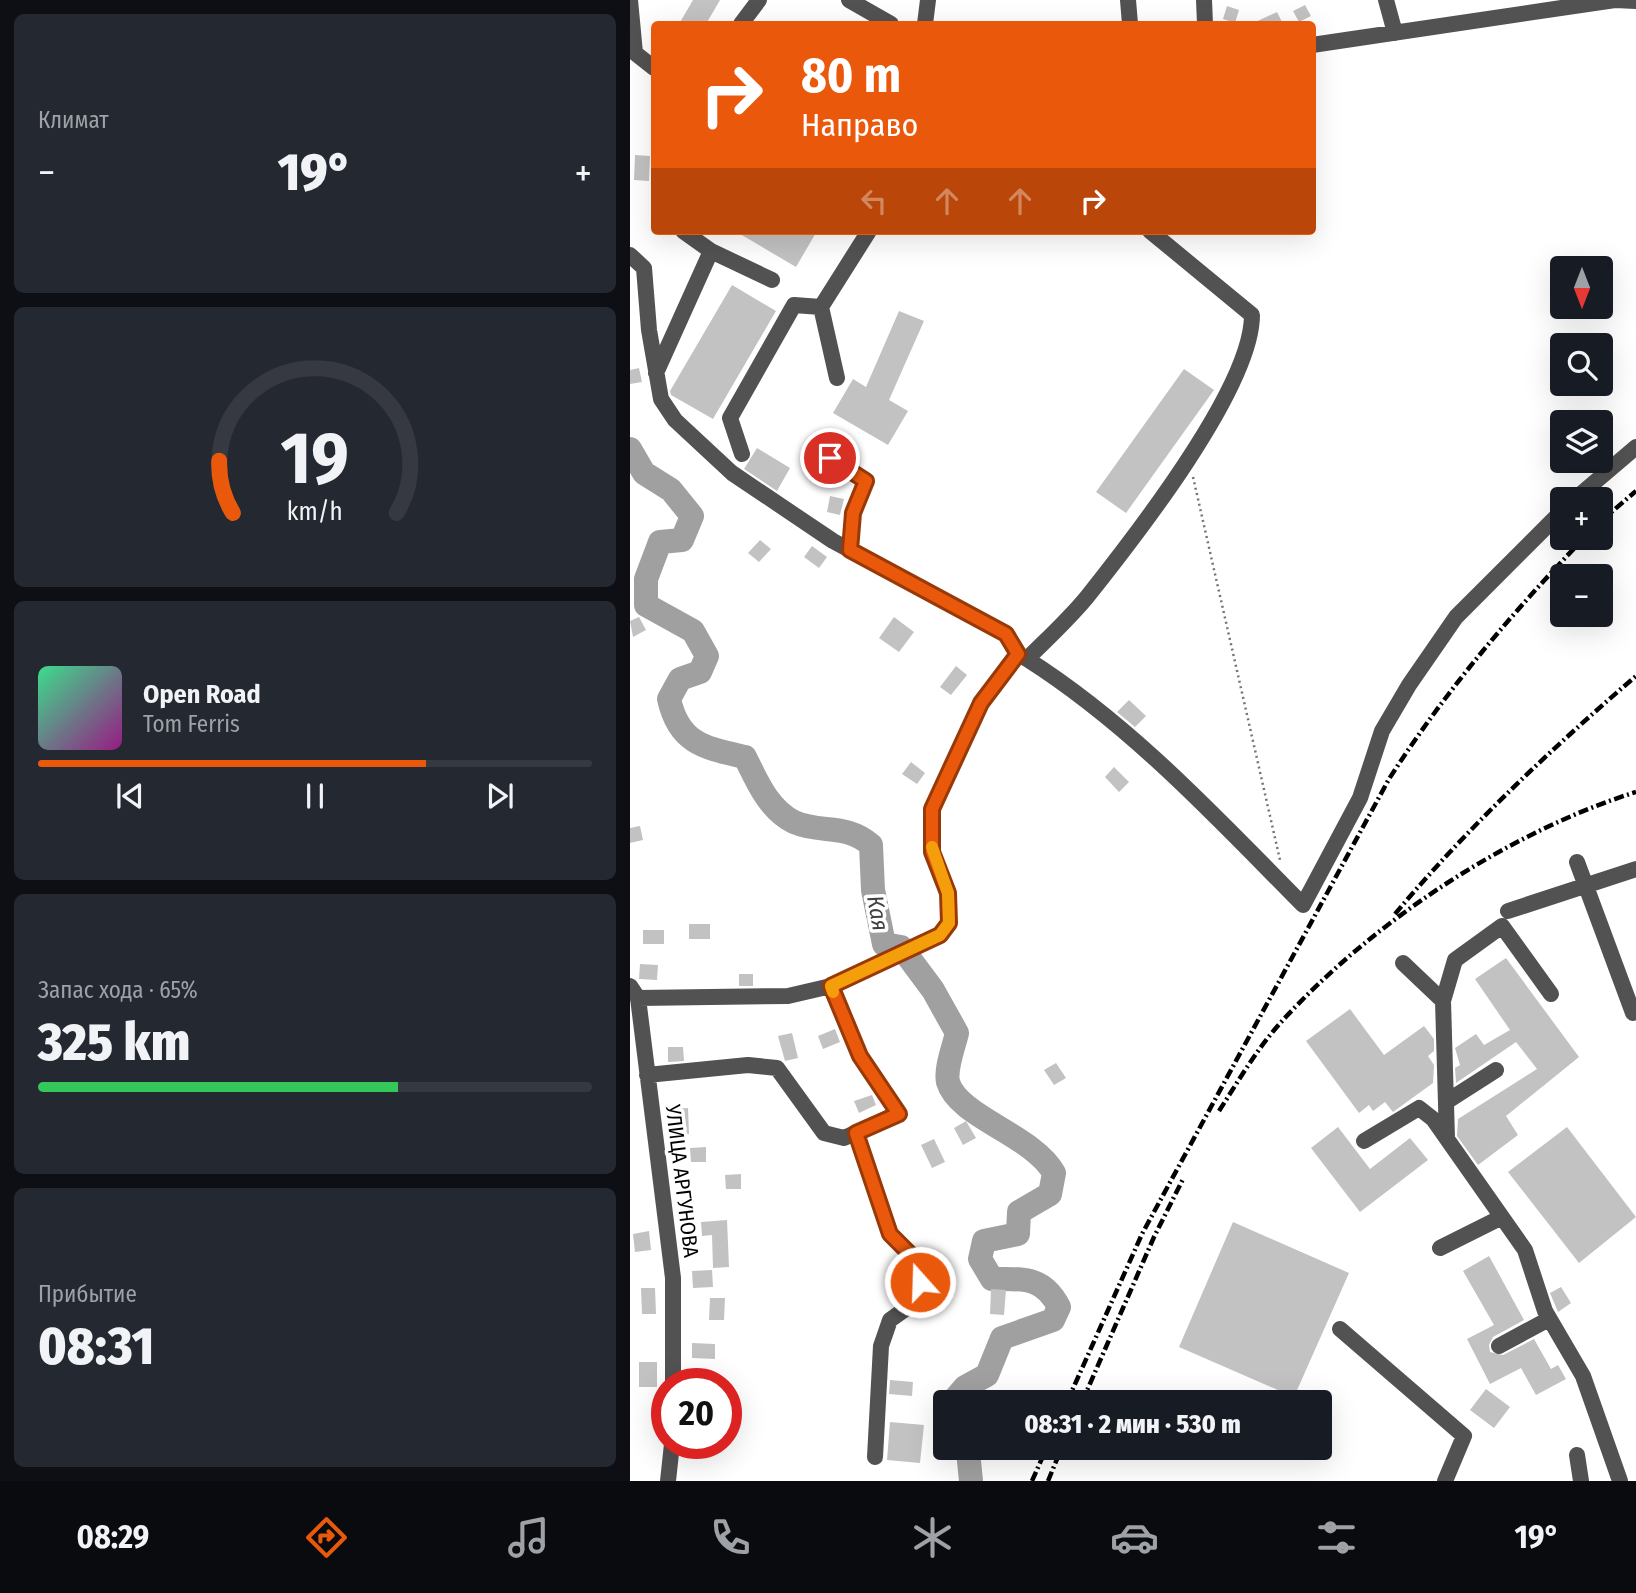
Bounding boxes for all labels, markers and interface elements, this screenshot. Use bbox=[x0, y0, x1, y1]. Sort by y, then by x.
text: 80 m bbox=[801, 46, 901, 105]
icon: right bbox=[686, 49, 777, 140]
text: Климат bbox=[38, 106, 109, 134]
text: Направо bbox=[801, 106, 918, 144]
text: 19° bbox=[278, 141, 352, 204]
text: − bbox=[38, 150, 55, 196]
text: + bbox=[575, 150, 592, 196]
icon: left bbox=[855, 182, 893, 220]
icon: ahead bbox=[928, 182, 966, 220]
icon: ahead bbox=[1001, 182, 1039, 220]
icon: right bbox=[1074, 182, 1112, 220]
north arrow bbox=[1550, 256, 1614, 318]
map controls bbox=[1550, 256, 1613, 627]
button: search bbox=[1550, 333, 1613, 396]
button: layers bbox=[1550, 410, 1613, 473]
text: 19 bbox=[281, 416, 349, 503]
pin bbox=[800, 428, 860, 488]
icon: arrive bbox=[811, 439, 849, 477]
button: + bbox=[1550, 487, 1613, 550]
text: km/h bbox=[287, 497, 343, 527]
button: − bbox=[1550, 564, 1613, 627]
text: Open Road bbox=[143, 679, 261, 710]
text: Tom Ferris bbox=[143, 710, 240, 738]
icon: previous bbox=[111, 777, 149, 815]
icon: pause bbox=[296, 777, 334, 815]
icon: next bbox=[481, 777, 519, 815]
water label: Кая bbox=[861, 893, 895, 933]
text: Запас хода · 65% bbox=[38, 976, 198, 1004]
text: 325 km bbox=[38, 1011, 190, 1074]
street label: УЛИЦА АРГУНОВА bbox=[660, 1102, 704, 1259]
position arrow bbox=[883, 1245, 957, 1319]
text: Прибытие bbox=[38, 1280, 137, 1308]
text: 08:31 bbox=[38, 1315, 154, 1378]
speed limit sign: 20 bbox=[651, 1368, 742, 1459]
text: 08:31 · 2 мин · 530 m bbox=[1024, 1409, 1241, 1440]
icon: directions bbox=[302, 1513, 351, 1562]
icon: music bbox=[504, 1513, 553, 1562]
icon: phone bbox=[706, 1513, 755, 1562]
icon: climate bbox=[908, 1513, 957, 1562]
icon: car bbox=[1110, 1513, 1159, 1562]
icon: filters bbox=[1312, 1513, 1361, 1562]
text: 08:29 bbox=[77, 1518, 149, 1556]
text: 19° bbox=[1514, 1518, 1559, 1556]

